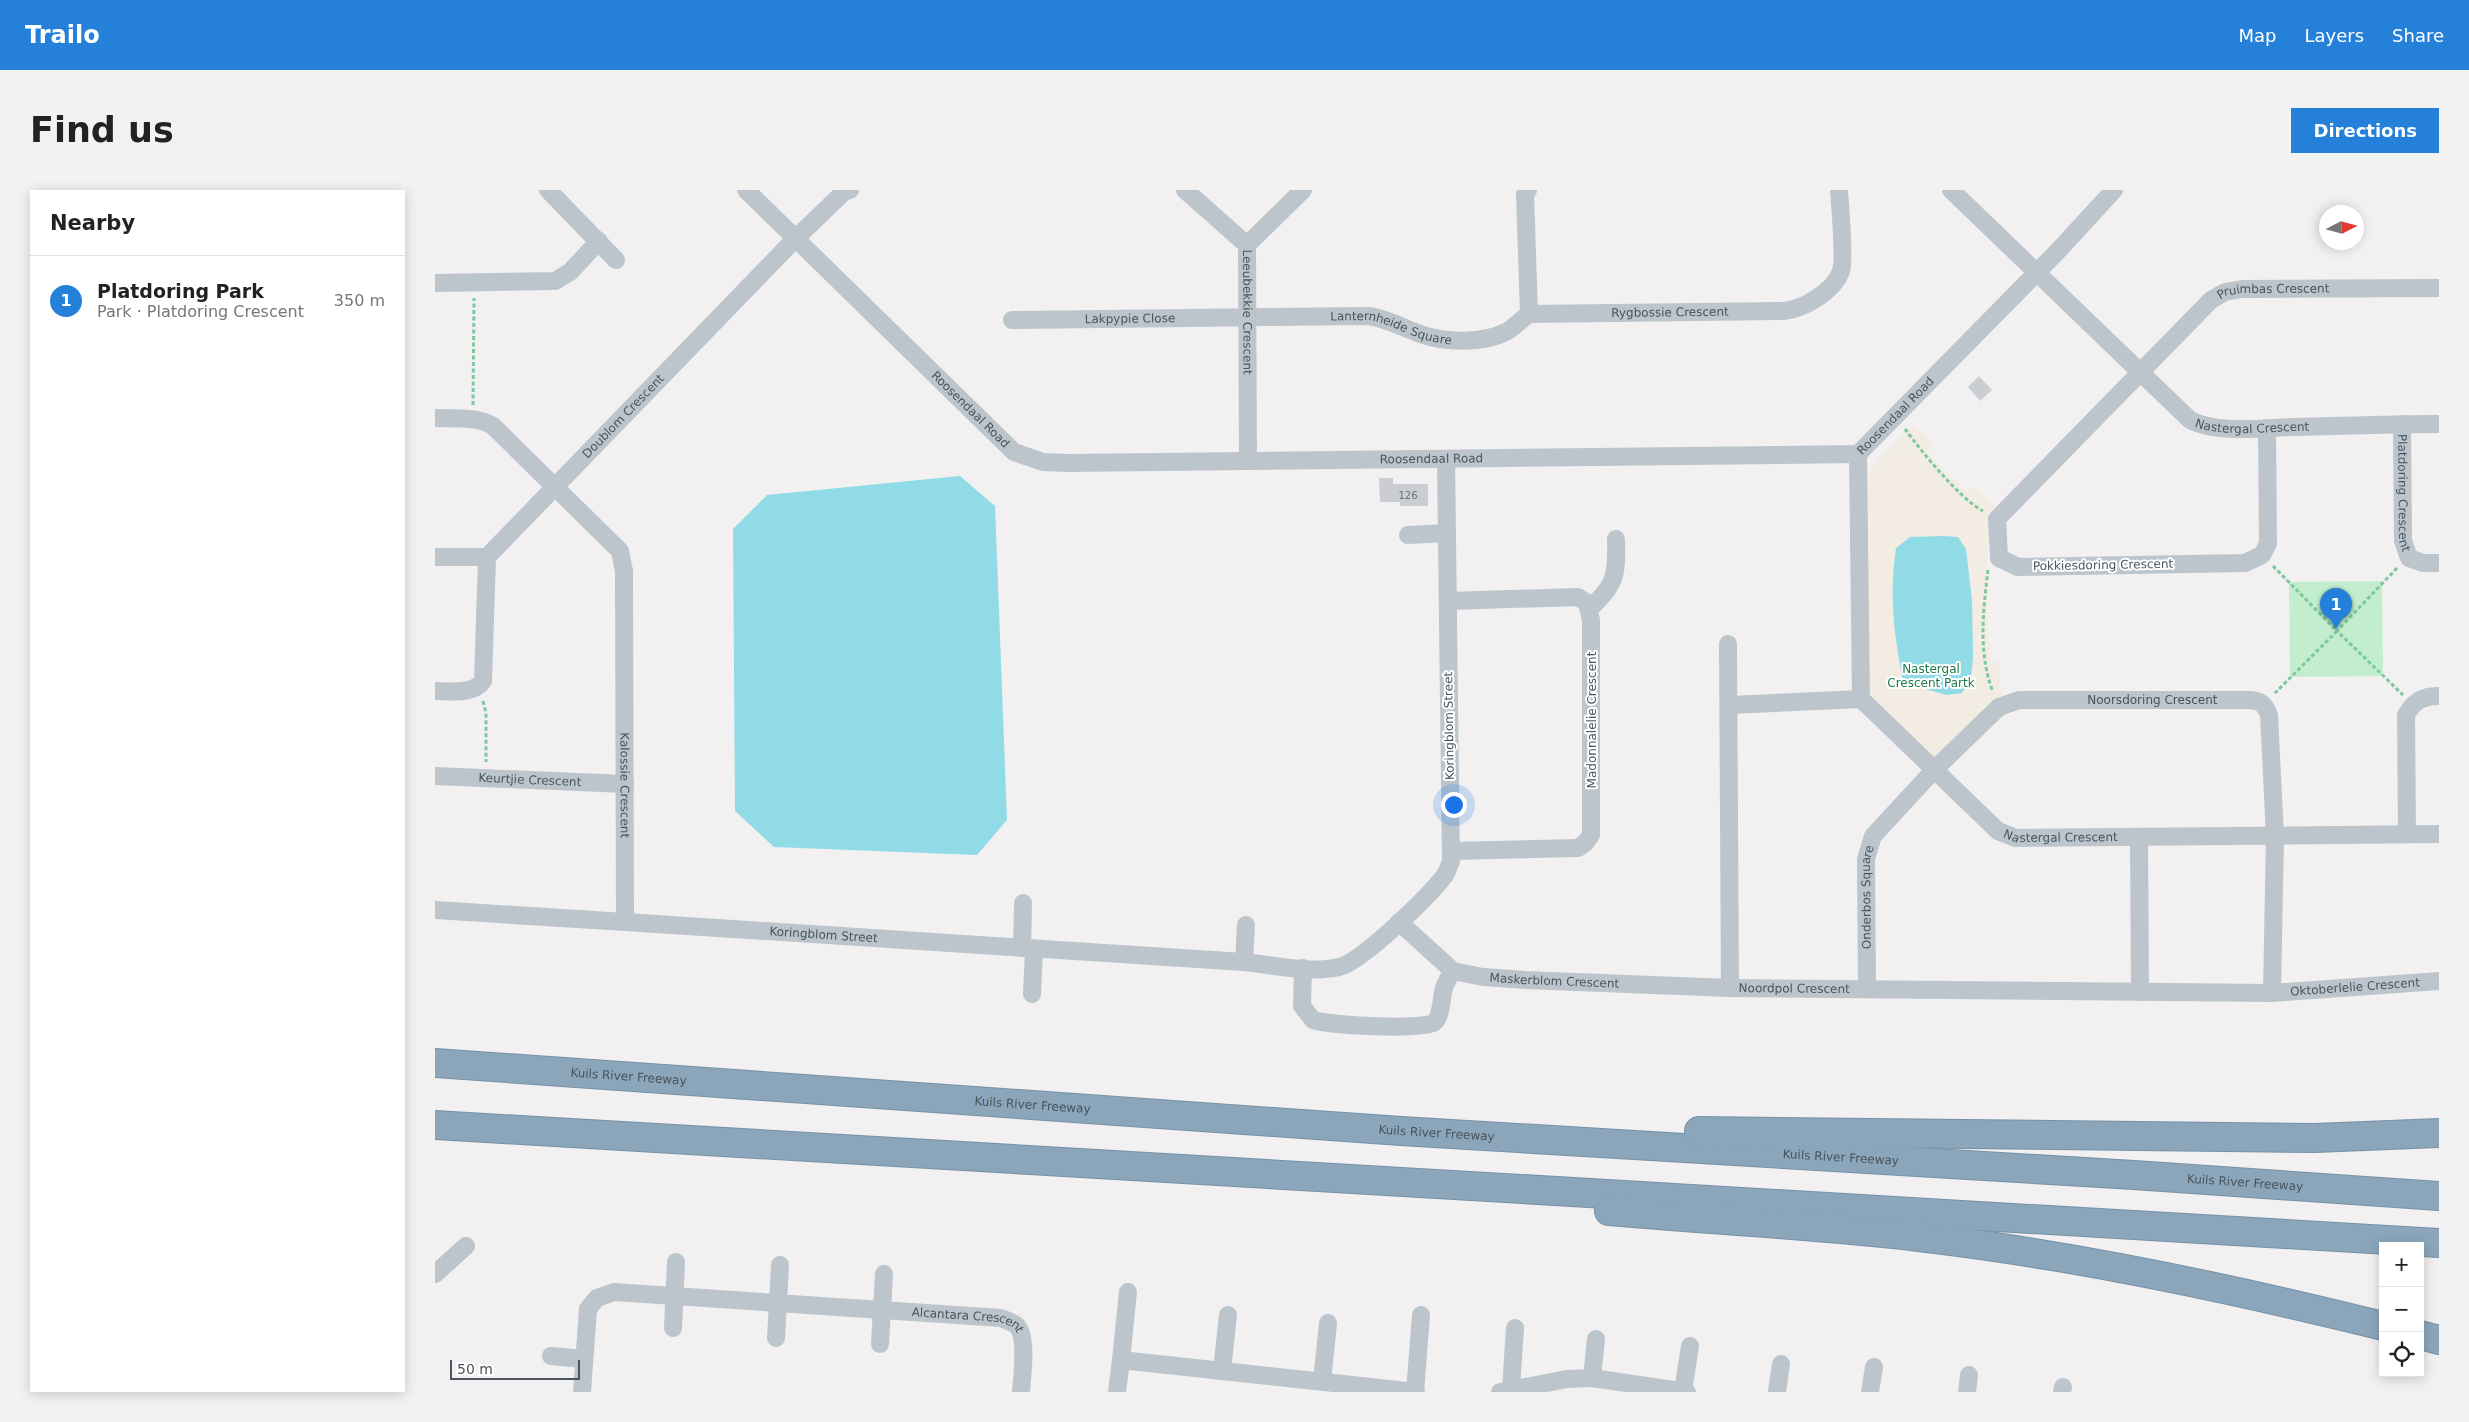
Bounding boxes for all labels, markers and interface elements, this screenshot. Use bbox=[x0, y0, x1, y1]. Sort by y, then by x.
text: Trailo bbox=[25, 21, 100, 49]
text: Map bbox=[2238, 25, 2276, 46]
text: Layers bbox=[2304, 25, 2364, 46]
text: Share bbox=[2392, 25, 2444, 46]
button: Directions bbox=[2291, 108, 2439, 153]
text: Find us bbox=[30, 110, 174, 150]
north arrow bbox=[2319, 205, 2364, 250]
text: Nearby bbox=[50, 211, 135, 235]
street label: Leeubekkie Crescent bbox=[1240, 249, 1255, 375]
text: Platdoring Park bbox=[97, 280, 264, 302]
street label: Pruimbas Crescent bbox=[2214, 282, 2330, 302]
text: 1 bbox=[60, 291, 72, 310]
text: 350 m bbox=[334, 291, 385, 310]
text: Park · Platdoring Crescent bbox=[97, 302, 304, 321]
street label: Rygbossie Crescent bbox=[1611, 305, 1729, 320]
street label: Lanternheide Square bbox=[1330, 309, 1453, 347]
street label: Lakpypie Close bbox=[1085, 311, 1175, 326]
street label: Roosendaal Road bbox=[929, 368, 1012, 451]
street label: Doublom Crescent bbox=[580, 371, 667, 461]
street label: Roosendaal Road bbox=[1854, 374, 1937, 458]
street label: Nastergal Crescent bbox=[2193, 416, 2310, 436]
street label: Platdoring Crescent bbox=[2395, 434, 2413, 554]
street label: Roosendaal Road bbox=[1380, 451, 1483, 466]
house number: 126 bbox=[1398, 490, 1418, 501]
street label: Pokkiesdoring Crescent bbox=[2033, 557, 2174, 573]
pin: 1 bbox=[2320, 588, 2352, 629]
street label: Madonnalelie Crescent bbox=[1585, 651, 1599, 788]
park label: Nastergal Crescent Partk bbox=[1887, 662, 1975, 690]
street label: Koringblom Street bbox=[1441, 671, 1457, 780]
street label: Noorsdoring Crescent bbox=[2087, 693, 2218, 707]
street label: Kalossie Crescent bbox=[617, 732, 632, 838]
street label: Keurtjie Crescent bbox=[478, 771, 582, 789]
your location bbox=[1441, 792, 1467, 818]
street label: Nastergal Crescent bbox=[2001, 827, 2118, 846]
street label: Onderbos Square bbox=[1859, 843, 1877, 949]
street label: Koringblom Street bbox=[769, 924, 878, 945]
street label: Maskerblom Crescent bbox=[1489, 970, 1620, 991]
street label: Oktoberlelie Crescent bbox=[2290, 975, 2421, 999]
street label: Noordpol Crescent bbox=[1739, 981, 1850, 996]
street label: Kuils River Freeway bbox=[570, 1066, 687, 1088]
street label: Kuils River Freeway bbox=[974, 1094, 1091, 1116]
street label: Kuils River Freeway bbox=[1378, 1122, 1495, 1144]
street label: Kuils River Freeway bbox=[1782, 1147, 1899, 1168]
street label: Kuils River Freeway bbox=[2186, 1172, 2304, 1194]
map controls bbox=[2379, 1242, 2424, 1377]
button: + bbox=[2379, 1242, 2424, 1287]
button: − bbox=[2379, 1287, 2424, 1332]
street label: Alcantara Crescent bbox=[911, 1305, 1027, 1335]
button: locate bbox=[2379, 1332, 2424, 1377]
scale bar bbox=[450, 1357, 580, 1380]
text: 50 m bbox=[457, 1361, 493, 1377]

